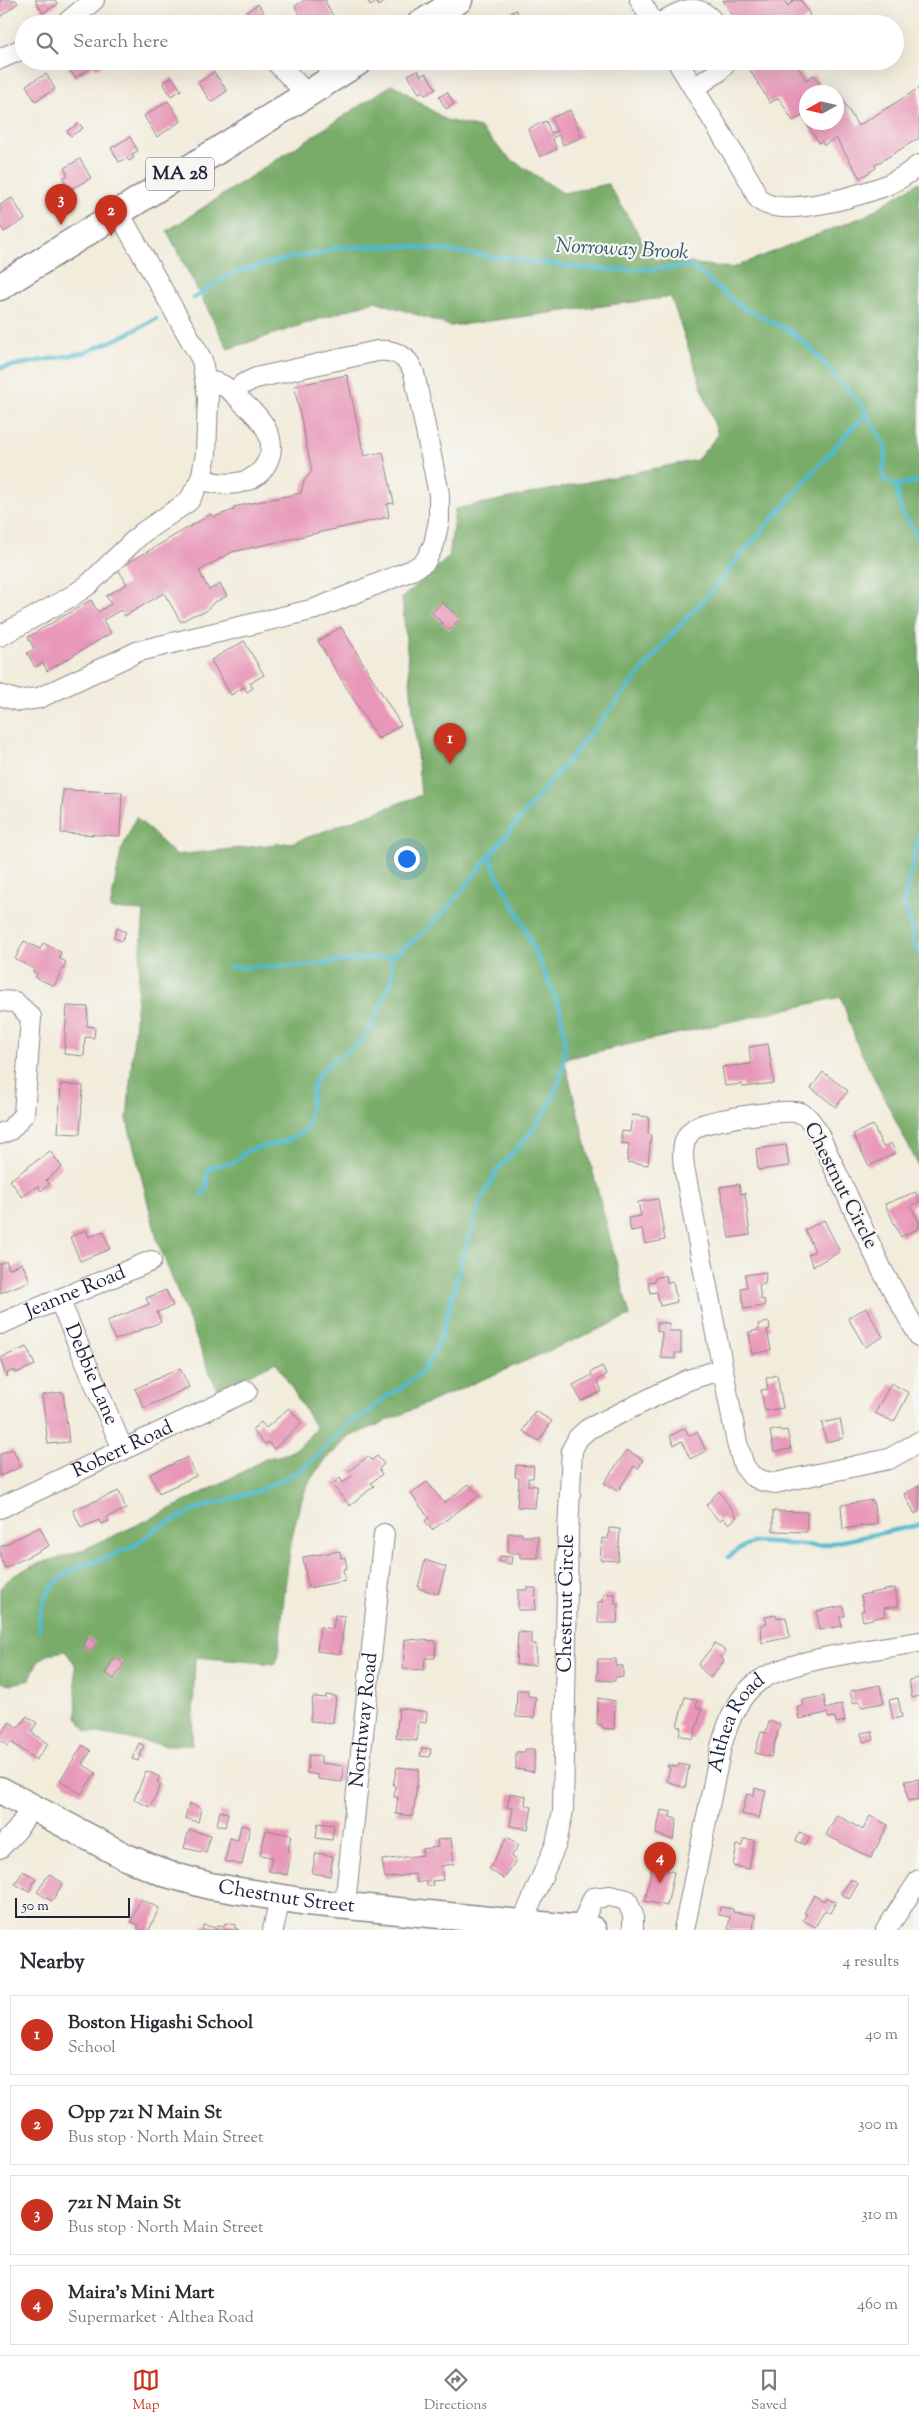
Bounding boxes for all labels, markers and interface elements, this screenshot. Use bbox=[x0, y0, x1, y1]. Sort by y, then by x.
search box bbox=[15, 15, 904, 70]
icon: search bbox=[33, 29, 61, 57]
text: Search here bbox=[73, 29, 168, 56]
north arrow bbox=[799, 85, 844, 130]
road number: MA 28 bbox=[146, 157, 214, 190]
pin: 3 bbox=[45, 184, 77, 225]
pin: 2 bbox=[95, 195, 127, 236]
water label: Norroway Brook bbox=[555, 232, 690, 268]
pin: 1 bbox=[434, 723, 466, 764]
your location bbox=[394, 846, 420, 872]
street label: Chestnut Circle bbox=[796, 1118, 884, 1254]
street label: Jeanne Road bbox=[20, 1259, 130, 1327]
street label: Debbie Lane bbox=[57, 1319, 125, 1430]
street label: Robert Road bbox=[68, 1413, 178, 1486]
street label: Chestnut Circle bbox=[551, 1534, 582, 1673]
street label: Northway Road bbox=[343, 1651, 386, 1789]
street label: Althea Road bbox=[702, 1667, 771, 1775]
pin: 4 bbox=[644, 1842, 676, 1883]
street label: Chestnut Street bbox=[216, 1873, 356, 1921]
scale bar bbox=[15, 1895, 130, 1918]
text: 50 m bbox=[22, 1897, 49, 1917]
text: Nearby bbox=[20, 1948, 85, 1978]
text: 4 results bbox=[843, 1951, 899, 1974]
text: Boston Higashi School bbox=[68, 2010, 253, 2037]
text: 1 bbox=[34, 2024, 40, 2047]
text: 40 m bbox=[865, 2024, 898, 2047]
text: School bbox=[68, 2037, 116, 2060]
text: Opp 721 N Main St bbox=[68, 2100, 222, 2127]
text: 2 bbox=[33, 2114, 41, 2137]
text: 300 m bbox=[858, 2114, 898, 2137]
text: Bus stop · North Main Street bbox=[68, 2127, 263, 2150]
text: 721 N Main St bbox=[68, 2190, 181, 2217]
text: 3 bbox=[34, 2204, 40, 2227]
text: 310 m bbox=[861, 2204, 898, 2227]
text: Bus stop · North Main Street bbox=[68, 2217, 263, 2240]
text: Maira's Mini Mart bbox=[68, 2280, 214, 2307]
text: 4 bbox=[33, 2294, 41, 2317]
text: 460 m bbox=[857, 2294, 898, 2317]
text: Supermarket · Althea Road bbox=[68, 2307, 254, 2330]
tab: Map bbox=[132, 2366, 160, 2416]
tab: Directions bbox=[424, 2366, 487, 2416]
tab: Saved bbox=[751, 2366, 787, 2416]

